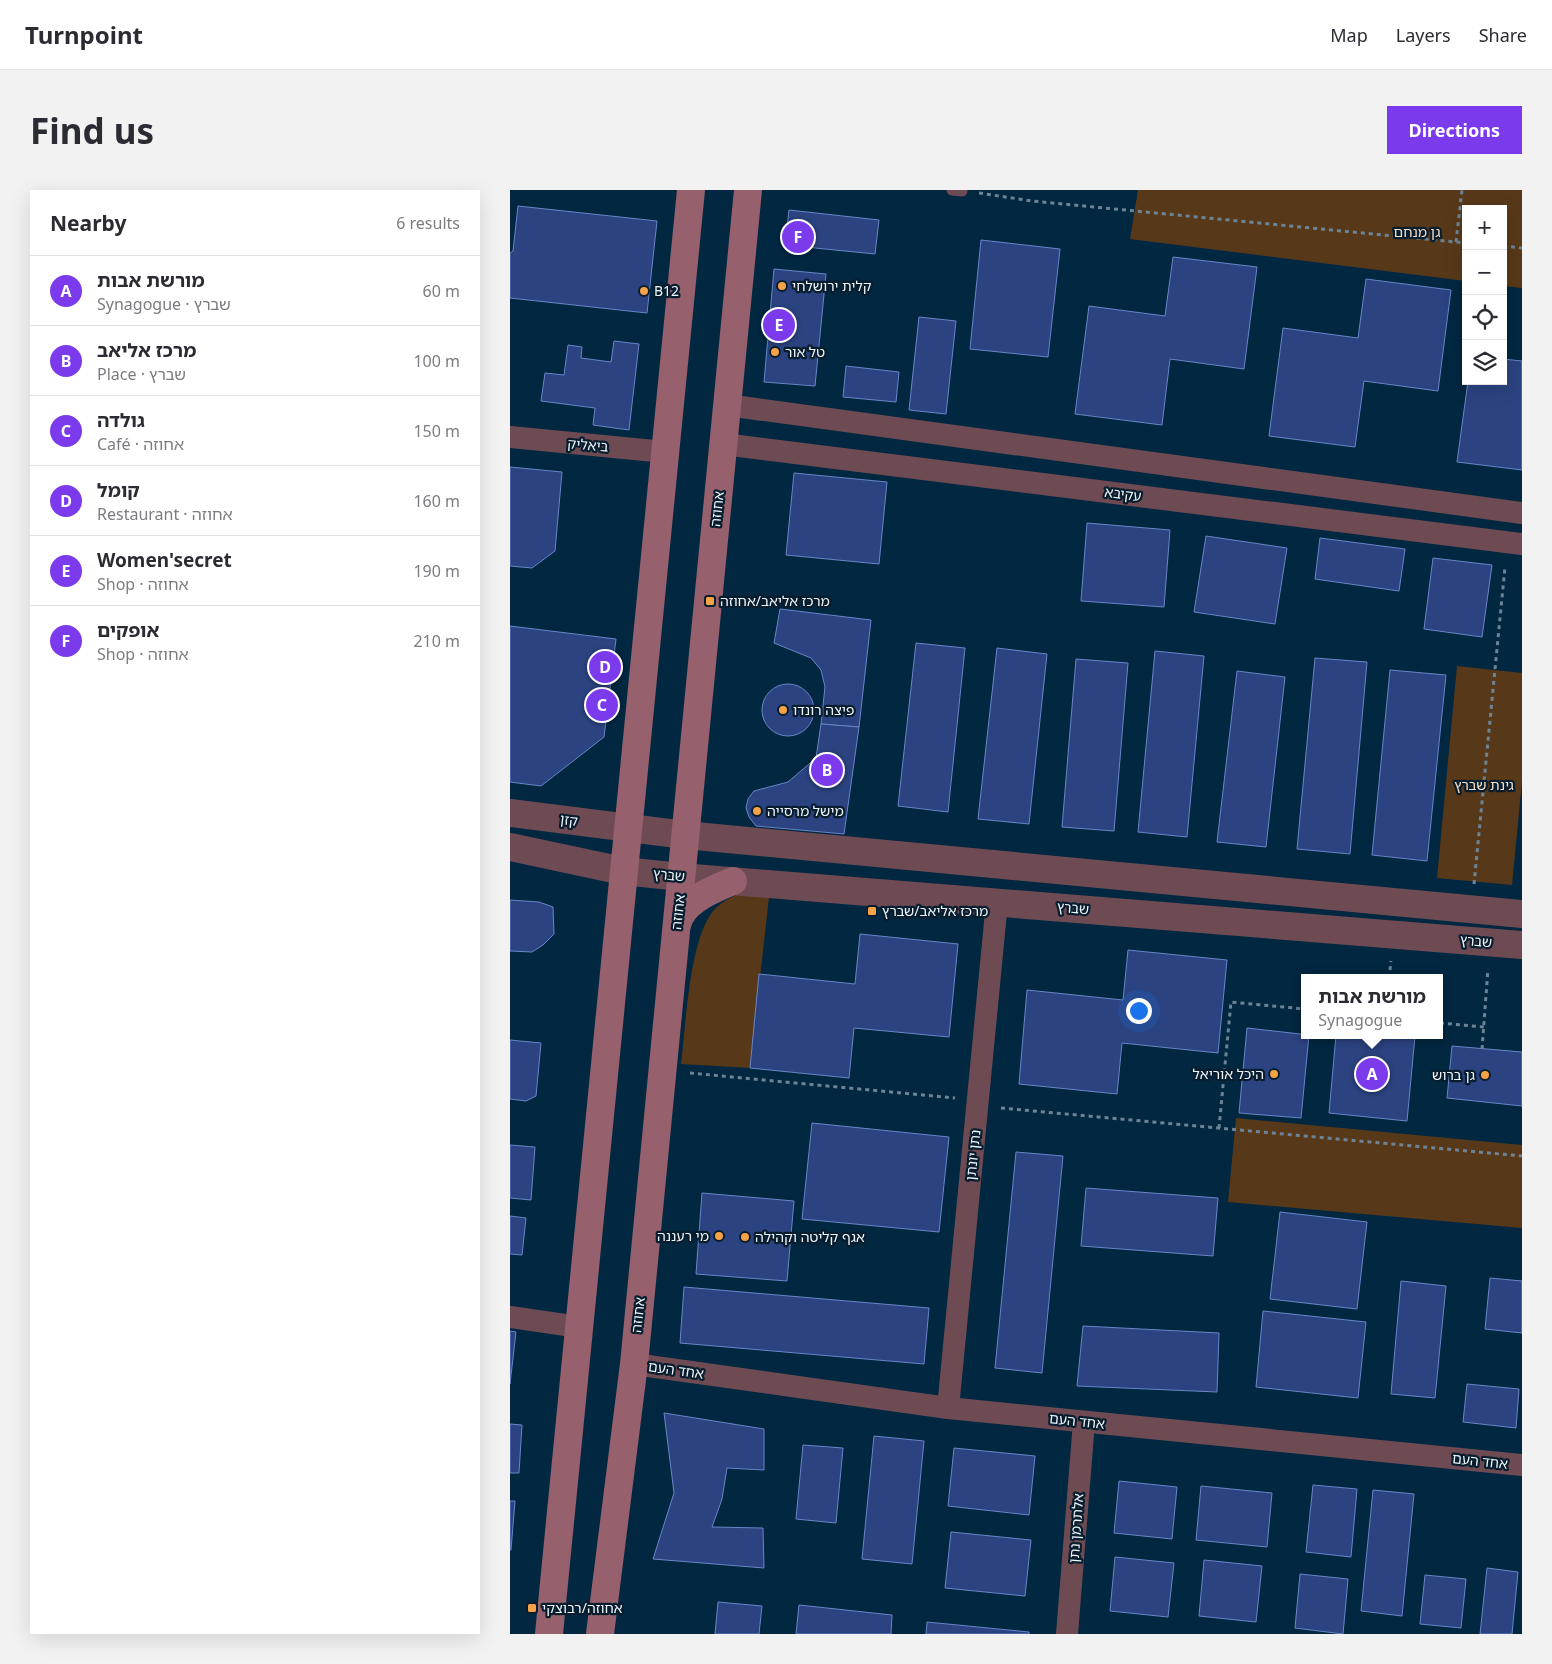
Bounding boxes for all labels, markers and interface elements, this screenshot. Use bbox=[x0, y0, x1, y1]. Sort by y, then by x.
text: Turnpoint bbox=[25, 18, 143, 51]
text: Map bbox=[1330, 23, 1368, 47]
text: Layers bbox=[1396, 23, 1451, 47]
text: Share bbox=[1479, 23, 1527, 47]
button: Directions bbox=[1387, 106, 1522, 154]
text: Find us bbox=[30, 107, 154, 154]
map controls bbox=[1462, 205, 1507, 385]
button: + bbox=[1462, 205, 1507, 250]
text: Nearby bbox=[50, 209, 126, 237]
text: 6 results bbox=[396, 212, 460, 234]
pin: F bbox=[782, 218, 814, 256]
park label: גן מנחם bbox=[1394, 222, 1440, 241]
button: − bbox=[1462, 250, 1507, 295]
text: מורשת אבות bbox=[97, 267, 205, 293]
place label: קלית ירושלחי bbox=[792, 276, 872, 295]
text: A bbox=[60, 280, 72, 302]
text: 60 m bbox=[423, 280, 460, 302]
marker: קלית ירושלחי bbox=[776, 280, 788, 292]
place label: B12 bbox=[654, 281, 679, 300]
marker: B12 bbox=[638, 285, 650, 297]
text: Synagogue · שברץ bbox=[97, 293, 231, 315]
button: locate bbox=[1462, 295, 1507, 340]
pin: E bbox=[763, 306, 795, 344]
text: מרכז אליאב bbox=[97, 337, 196, 363]
button: layers bbox=[1462, 340, 1507, 385]
place label: טל אור bbox=[785, 342, 825, 361]
marker: טל אור bbox=[769, 346, 781, 358]
text: B bbox=[61, 350, 71, 372]
text: 100 m bbox=[413, 350, 460, 372]
text: Place · שברץ bbox=[97, 363, 186, 385]
text: גולדה bbox=[97, 407, 145, 433]
text: C bbox=[61, 420, 71, 442]
text: 150 m bbox=[413, 420, 460, 442]
text: Café · אחוזה bbox=[97, 433, 184, 455]
street label: ביאליק bbox=[567, 433, 609, 456]
text: קומל bbox=[97, 477, 140, 503]
street label: עקיבא bbox=[1103, 482, 1143, 505]
text: D bbox=[60, 490, 72, 512]
text: 160 m bbox=[413, 490, 460, 512]
street label: אחוזה bbox=[705, 490, 728, 528]
text: Restaurant · אחוזה bbox=[97, 503, 233, 525]
text: Women'secret bbox=[97, 547, 232, 573]
text: E bbox=[62, 560, 70, 582]
text: 190 m bbox=[413, 560, 460, 582]
text: Shop · אחוזה bbox=[97, 573, 189, 595]
place label: מרכז אליאב/אחוזה bbox=[720, 591, 830, 610]
marker: מרכז אליאב/אחוזה bbox=[704, 595, 716, 607]
text: אופקים bbox=[97, 617, 159, 643]
text: F bbox=[62, 630, 70, 652]
text: 210 m bbox=[413, 630, 460, 652]
text: Shop · אחוזה bbox=[97, 643, 189, 665]
pin: D bbox=[589, 648, 621, 686]
pin: C bbox=[586, 686, 618, 724]
place label: פיצה רונדו bbox=[793, 700, 854, 719]
marker: פיצה רונדו bbox=[777, 704, 789, 716]
pin: B bbox=[811, 751, 843, 789]
park label: גינת שברץ bbox=[1454, 775, 1514, 794]
place label: מישל מרסייה bbox=[767, 801, 844, 820]
marker: מישל מרסייה bbox=[751, 805, 763, 817]
street label: קזן bbox=[559, 809, 579, 830]
street label: שברץ bbox=[652, 863, 686, 886]
street label: אחוזה bbox=[666, 893, 689, 931]
street label: שברץ bbox=[1056, 897, 1090, 918]
place label: מרכז אליאב/שברץ bbox=[882, 901, 988, 920]
marker: מרכז אליאב/שברץ bbox=[866, 905, 878, 917]
street label: שברץ bbox=[1459, 930, 1493, 951]
popup bbox=[1301, 974, 1443, 1039]
text: מורשת אבות bbox=[1318, 983, 1426, 1009]
your location bbox=[1126, 998, 1152, 1024]
text: Synagogue bbox=[1318, 1009, 1402, 1031]
pin: A bbox=[1356, 1055, 1388, 1093]
place label: היכל אוריאל bbox=[1193, 1064, 1264, 1083]
place label: גן ברוש bbox=[1432, 1065, 1475, 1084]
marker: היכל אוריאל bbox=[1268, 1068, 1280, 1080]
marker: גן ברוש bbox=[1479, 1069, 1491, 1081]
street label: נתן יונתן bbox=[960, 1129, 985, 1181]
place label: מי רעננה bbox=[657, 1226, 709, 1245]
place label: אגף קליטה וקהילה bbox=[755, 1227, 865, 1246]
marker: מי רעננה bbox=[713, 1230, 725, 1242]
marker: אגף קליטה וקהילה bbox=[739, 1231, 751, 1243]
street label: אחוזה bbox=[626, 1296, 649, 1334]
street label: אחד העם bbox=[647, 1356, 705, 1383]
street label: אחד העם bbox=[1048, 1408, 1106, 1433]
street label: אחד העם bbox=[1451, 1448, 1509, 1473]
street label: אלתרמן נתן bbox=[1064, 1492, 1087, 1563]
place label: אחוזה/רבוצקי bbox=[542, 1598, 623, 1617]
marker: אחוזה/רבוצקי bbox=[526, 1602, 538, 1614]

